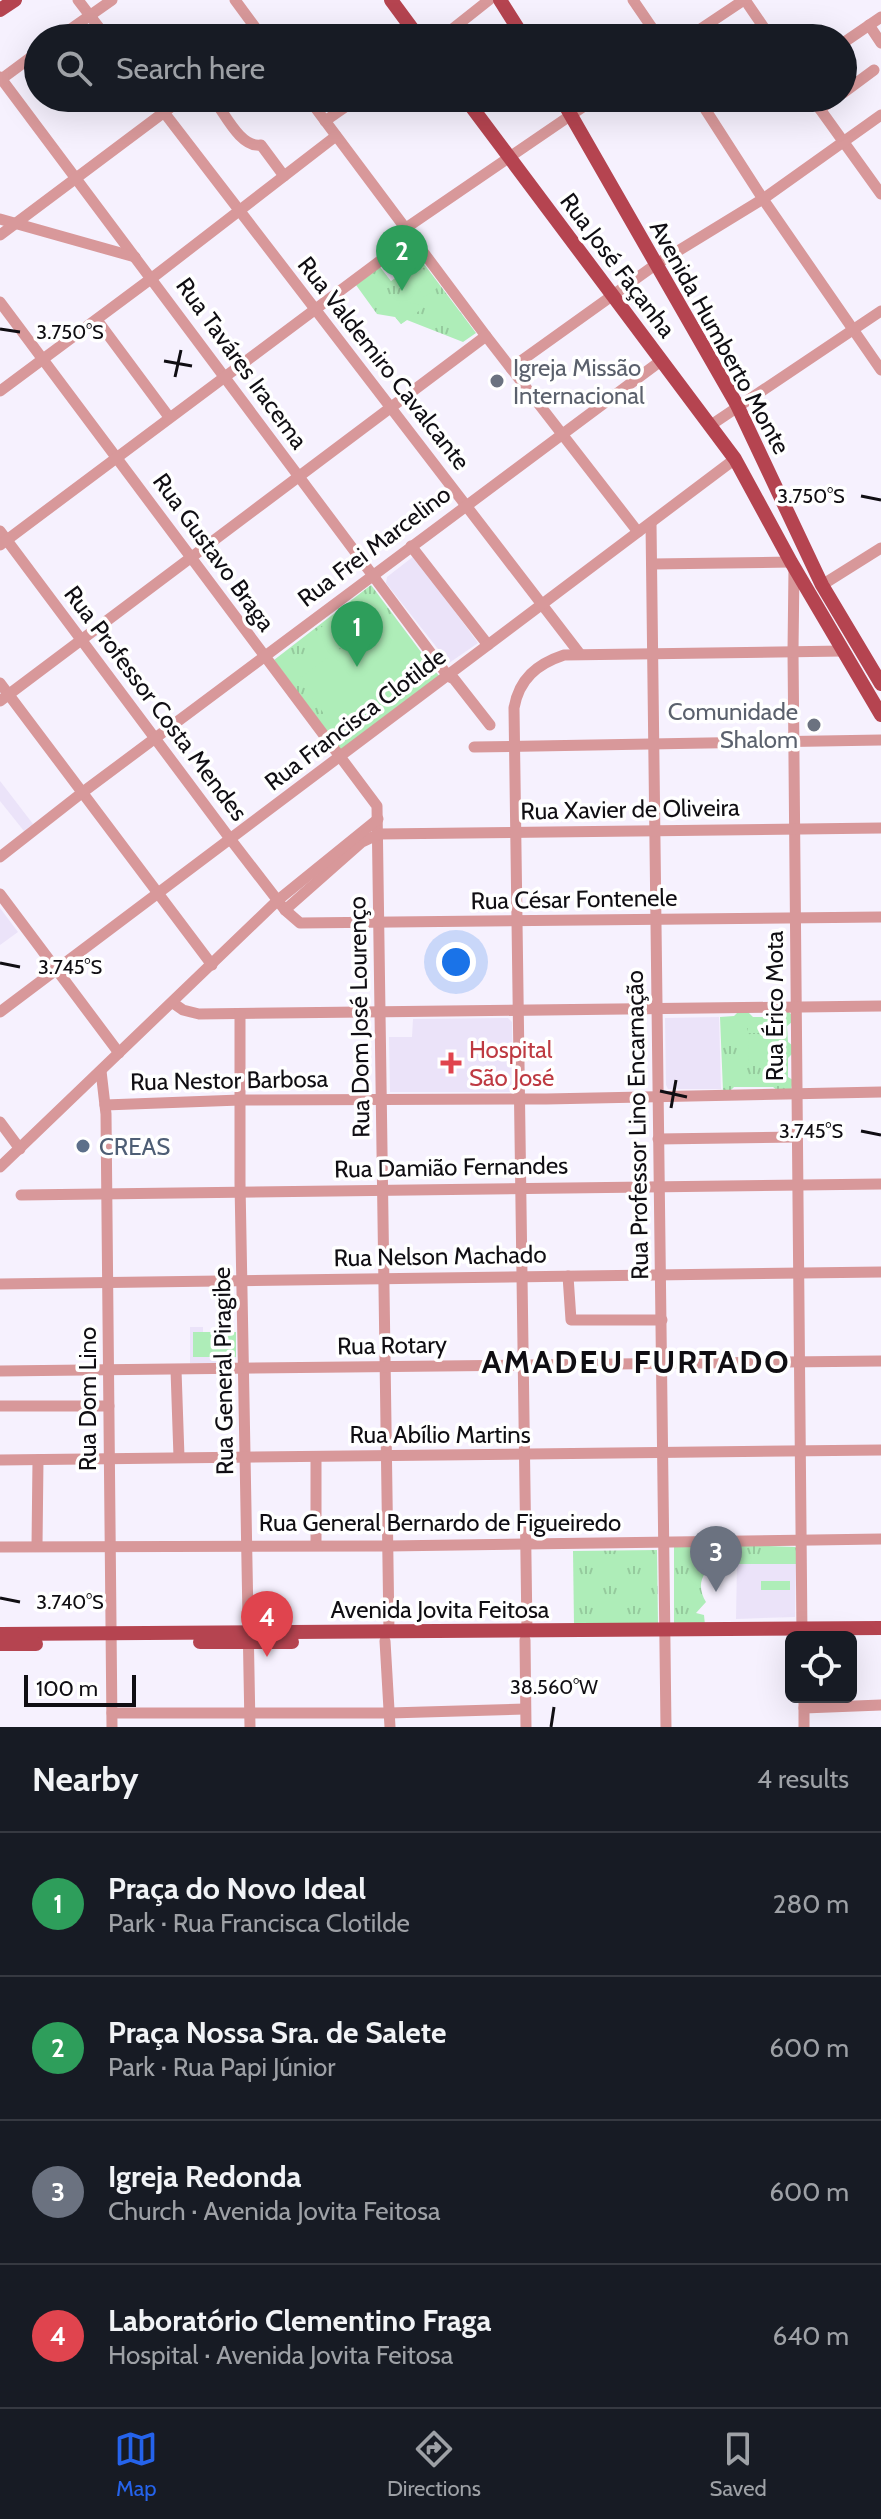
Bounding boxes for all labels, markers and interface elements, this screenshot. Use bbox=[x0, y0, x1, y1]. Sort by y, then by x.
search box bbox=[24, 24, 857, 112]
icon: search bbox=[52, 46, 96, 90]
text: Search here bbox=[116, 50, 265, 87]
street label: Rua José Façanha bbox=[554, 187, 682, 343]
street label: Avenida Humberto Monte bbox=[644, 215, 796, 459]
pin: 2 bbox=[376, 225, 428, 291]
street label: Rua Valdemiro Cavalcante bbox=[292, 251, 476, 475]
street label: Rua Taváres Iracema bbox=[170, 272, 314, 455]
text: 3.750°S bbox=[36, 320, 104, 344]
place label: Igreja Missão Internacional bbox=[513, 353, 645, 410]
marker: Igreja Missão Internacional bbox=[488, 372, 506, 390]
street label: Rua Gustavo Braga bbox=[147, 467, 281, 637]
street label: Rua Frei Marcelino bbox=[292, 479, 456, 613]
text: 3.750°S bbox=[777, 484, 845, 508]
street label: Rua Professor Costa Mendes bbox=[58, 580, 254, 826]
pin: 1 bbox=[331, 601, 383, 667]
street label: Rua Francisca Clotilde bbox=[259, 642, 451, 796]
place label: Comunidade Shalom bbox=[668, 697, 798, 754]
marker: Comunidade Shalom bbox=[805, 716, 823, 734]
street label: Rua Xavier de Oliveira bbox=[520, 793, 740, 825]
street label: Rua César Fontenele bbox=[470, 883, 678, 915]
street label: Rua Dom José Lourenço bbox=[342, 896, 376, 1138]
street label: Rua Érico Mota bbox=[760, 930, 789, 1081]
your location bbox=[436, 942, 476, 982]
text: 3.745°S bbox=[38, 955, 102, 979]
street label: Rua Professor Lino Encarnação bbox=[620, 970, 654, 1280]
place label: Hospital São José bbox=[469, 1035, 554, 1092]
marker: Hospital São José bbox=[440, 1052, 462, 1074]
street label: Rua Nestor Barbosa bbox=[130, 1064, 329, 1096]
text: 3.745°S bbox=[779, 1119, 843, 1143]
place label: CREAS bbox=[99, 1132, 170, 1161]
marker: CREAS bbox=[74, 1137, 92, 1155]
street label: Rua Damião Fernandes bbox=[334, 1150, 568, 1184]
street label: Rua Nelson Machado bbox=[333, 1240, 547, 1272]
street label: Rua General Piragibe bbox=[207, 1267, 239, 1475]
street label: Rua Dom Lino bbox=[73, 1327, 102, 1471]
street label: Rua Rotary bbox=[337, 1330, 447, 1360]
district label: AMADEU FURTADO bbox=[481, 1342, 791, 1381]
street label: Rua Abílio Martins bbox=[349, 1420, 531, 1449]
street label: Rua General Bernardo de Figueiredo bbox=[259, 1508, 621, 1537]
pin: 3 bbox=[690, 1526, 742, 1592]
text: 3.740°S bbox=[36, 1590, 104, 1614]
pin: 4 bbox=[241, 1591, 293, 1657]
street label: Avenida Jovita Feitosa bbox=[331, 1595, 550, 1624]
map controls bbox=[785, 1631, 857, 1703]
button: locate bbox=[785, 1631, 857, 1703]
scale bar bbox=[24, 1671, 136, 1707]
text: 100 m bbox=[36, 1675, 98, 1702]
text: 38.560°W bbox=[510, 1675, 598, 1699]
text: Nearby bbox=[32, 1758, 139, 1800]
text: 4 results bbox=[757, 1763, 849, 1795]
text: Praça do Novo Ideal bbox=[108, 1870, 366, 1907]
text: 1 bbox=[53, 1888, 63, 1920]
text: 280 m bbox=[773, 1888, 849, 1920]
text: Park · Rua Francisca Clotilde bbox=[108, 1907, 410, 1939]
text: Praça Nossa Sra. de Salete bbox=[108, 2014, 447, 2051]
text: 2 bbox=[51, 2032, 65, 2064]
text: 600 m bbox=[769, 2032, 849, 2064]
text: Park · Rua Papi Júnior bbox=[108, 2051, 335, 2083]
text: Igreja Redonda bbox=[108, 2158, 302, 2195]
text: 3 bbox=[51, 2176, 65, 2208]
text: 600 m bbox=[769, 2176, 849, 2208]
text: Church · Avenida Jovita Feitosa bbox=[108, 2195, 440, 2227]
text: Laboratório Clementino Fraga bbox=[108, 2302, 492, 2339]
text: 4 bbox=[50, 2320, 66, 2352]
text: 640 m bbox=[772, 2320, 849, 2352]
text: Hospital · Avenida Jovita Feitosa bbox=[108, 2339, 453, 2371]
tab: Map bbox=[114, 2427, 158, 2502]
tab: Directions bbox=[387, 2427, 481, 2502]
tab: Saved bbox=[710, 2427, 767, 2502]

